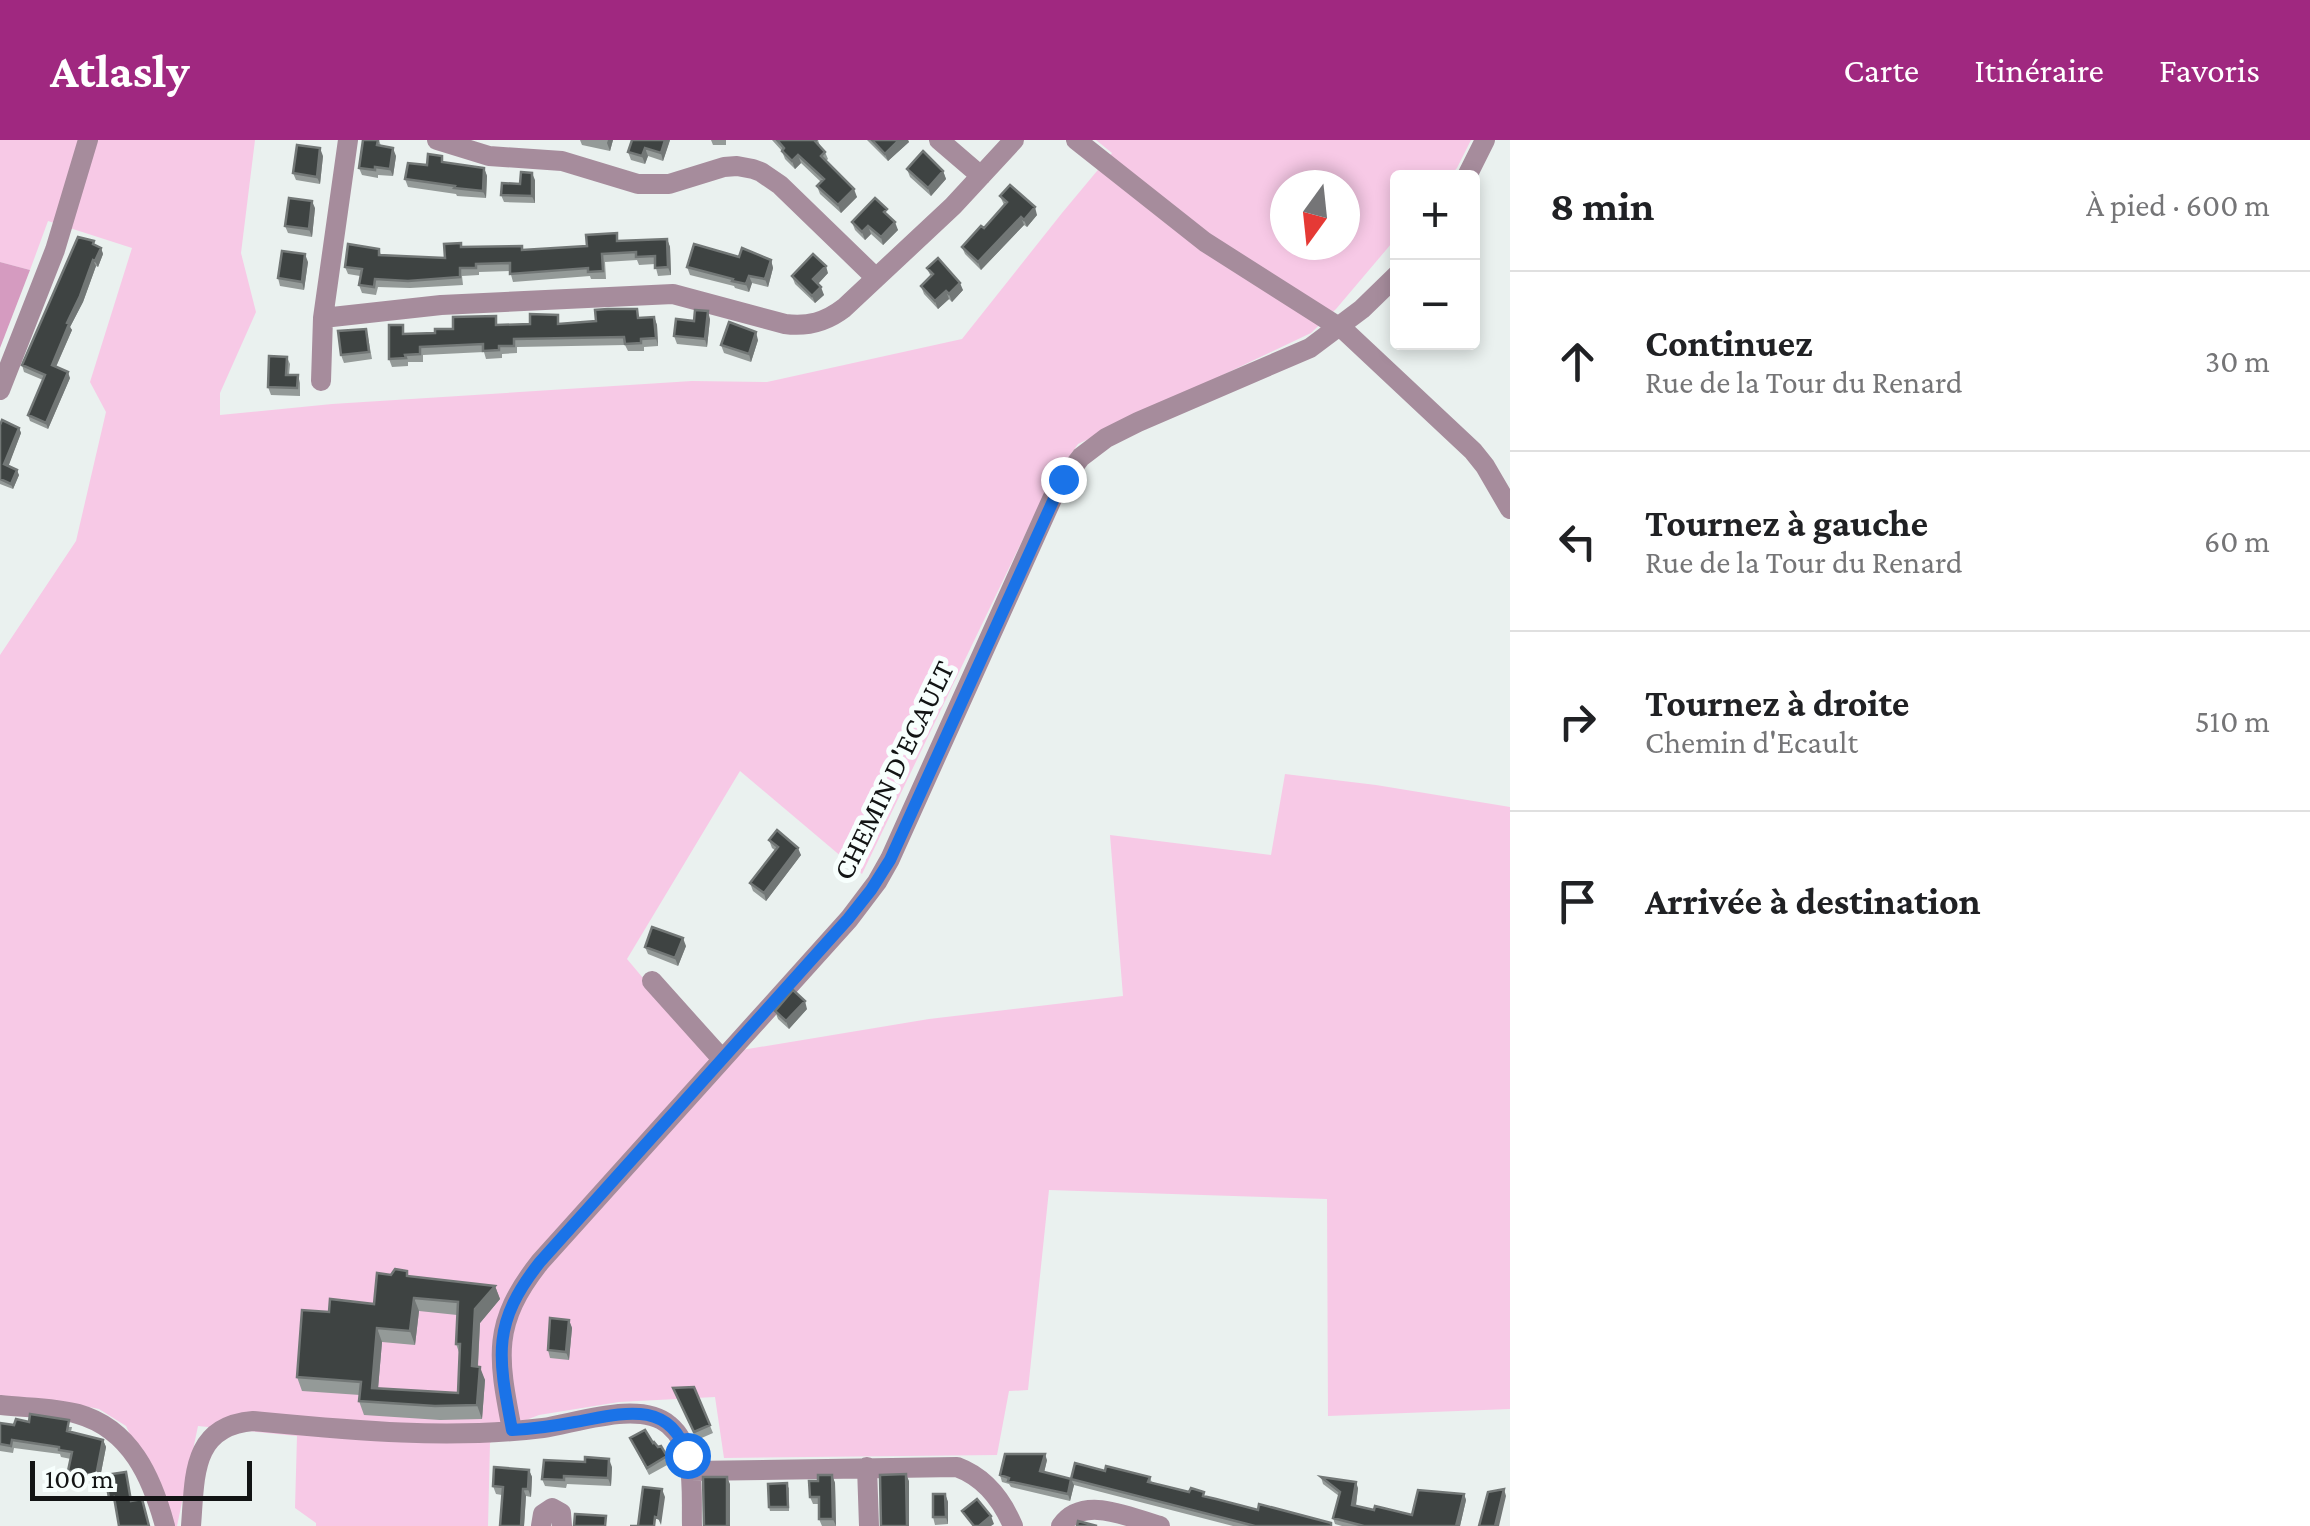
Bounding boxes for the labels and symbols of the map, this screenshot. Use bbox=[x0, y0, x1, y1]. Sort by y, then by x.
north arrow bbox=[1270, 170, 1360, 260]
route end bbox=[1041, 457, 1087, 503]
street label: CHEMIN D'ECAULT bbox=[826, 655, 960, 885]
route start bbox=[665, 1433, 711, 1479]
scale bar bbox=[30, 1456, 252, 1500]

